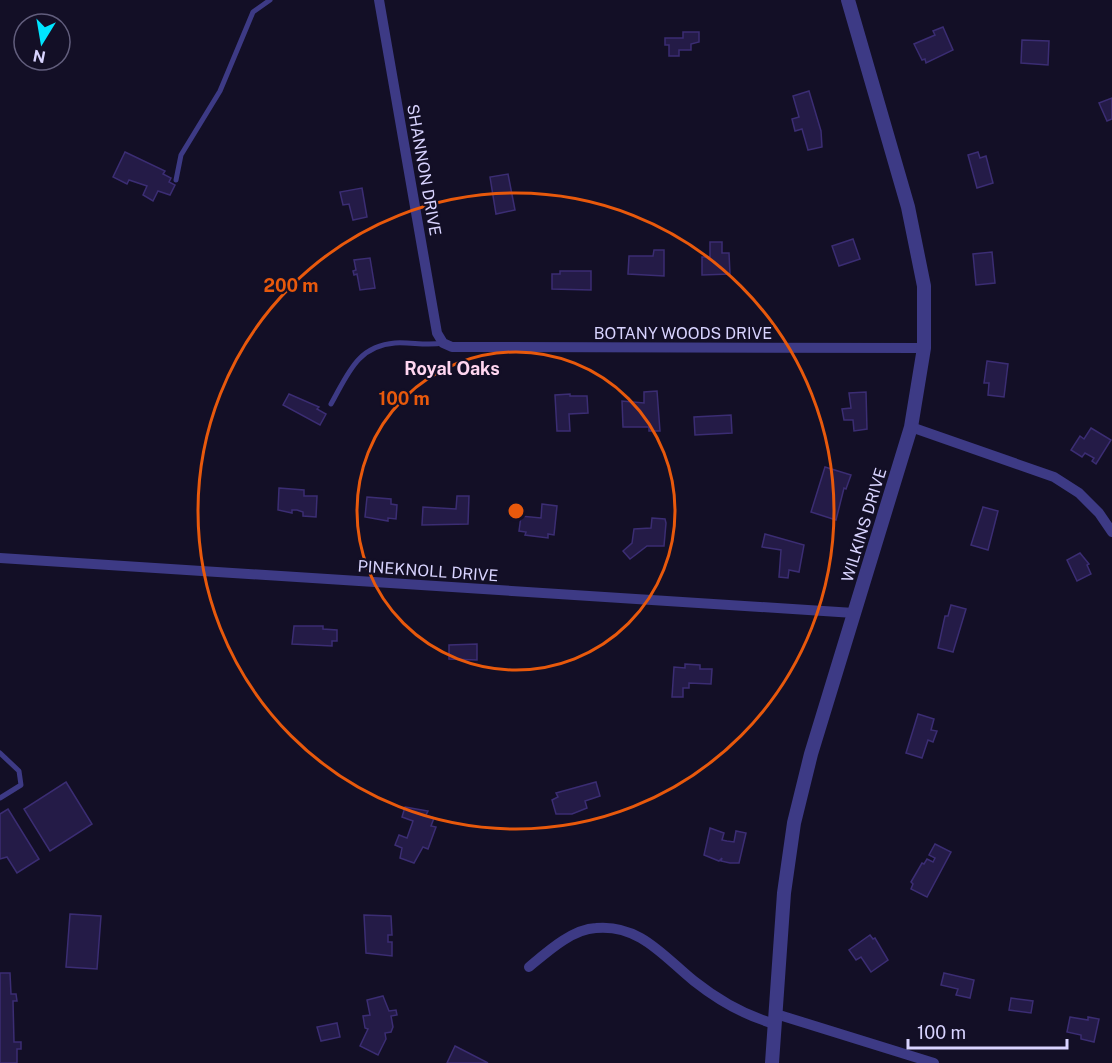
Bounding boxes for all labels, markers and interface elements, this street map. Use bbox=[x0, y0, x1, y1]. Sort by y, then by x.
north arrow bbox=[12, 12, 72, 72]
text: N bbox=[31, 46, 47, 67]
street label: SHANNON DRIVE bbox=[403, 103, 445, 237]
text: 200 m bbox=[264, 275, 318, 296]
street label: BOTANY WOODS DRIVE bbox=[594, 324, 772, 343]
district label: Royal Oaks bbox=[404, 358, 500, 379]
text: 100 m bbox=[378, 388, 430, 409]
street label: WILKINS DRIVE bbox=[838, 466, 890, 584]
centre of rings bbox=[506, 501, 526, 521]
street label: PINEKNOLL DRIVE bbox=[357, 557, 499, 585]
scale bar bbox=[908, 1012, 1067, 1050]
text: 100 m bbox=[917, 1022, 966, 1043]

